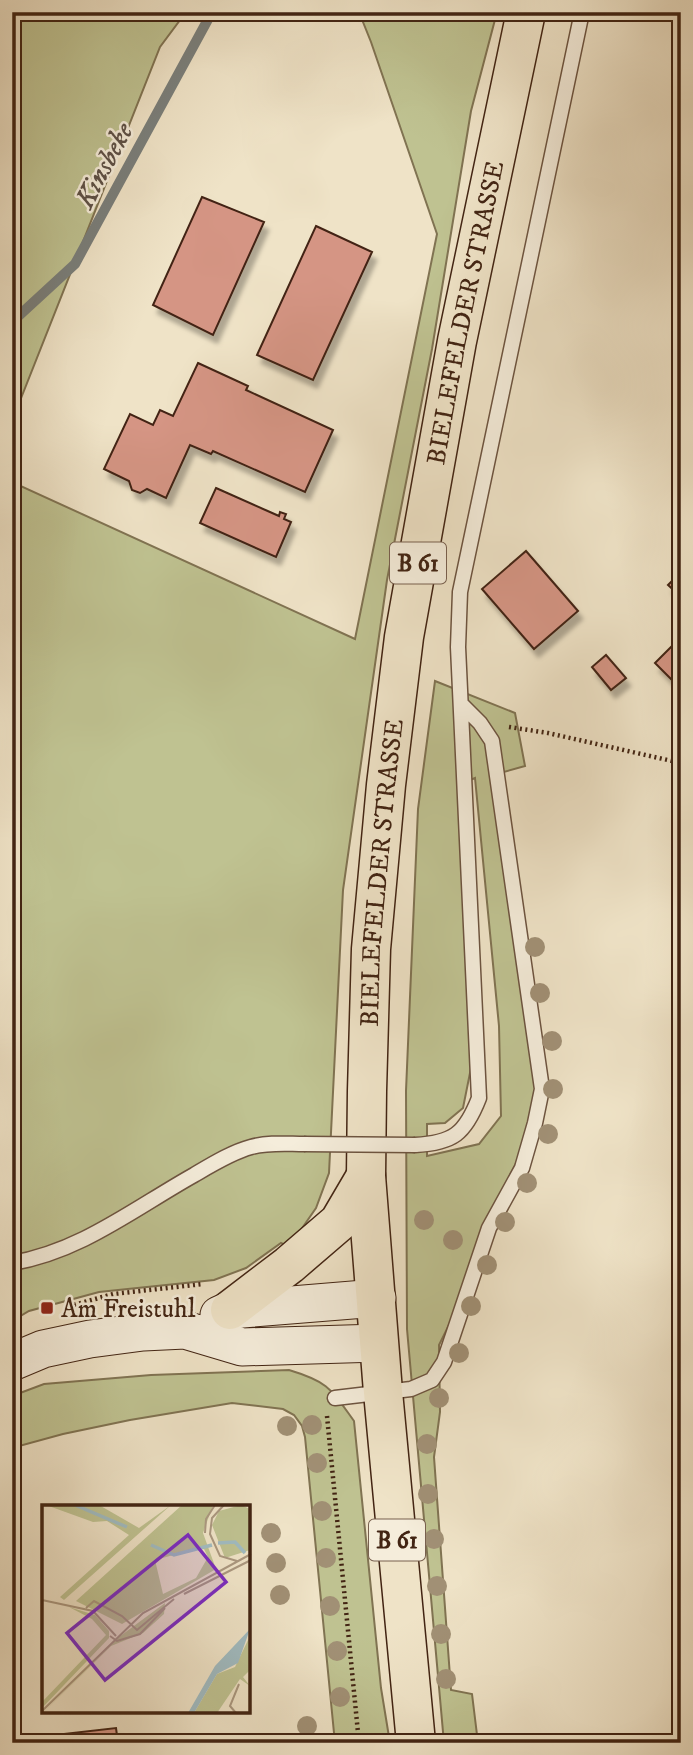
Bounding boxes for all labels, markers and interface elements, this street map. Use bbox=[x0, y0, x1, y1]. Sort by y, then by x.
water label: Kinsbeke bbox=[67, 116, 142, 215]
street label: BIELEFELDER STRASSE bbox=[420, 158, 512, 468]
road number: B 61 bbox=[390, 542, 446, 584]
street label: BIELEFELDER STRASSE bbox=[354, 717, 412, 1027]
place label: Am Freistuhl bbox=[61, 1293, 196, 1326]
marker: Am Freistuhl bbox=[39, 1300, 55, 1316]
inset map bbox=[42, 1505, 250, 1713]
road number: B 61 bbox=[369, 1520, 425, 1560]

